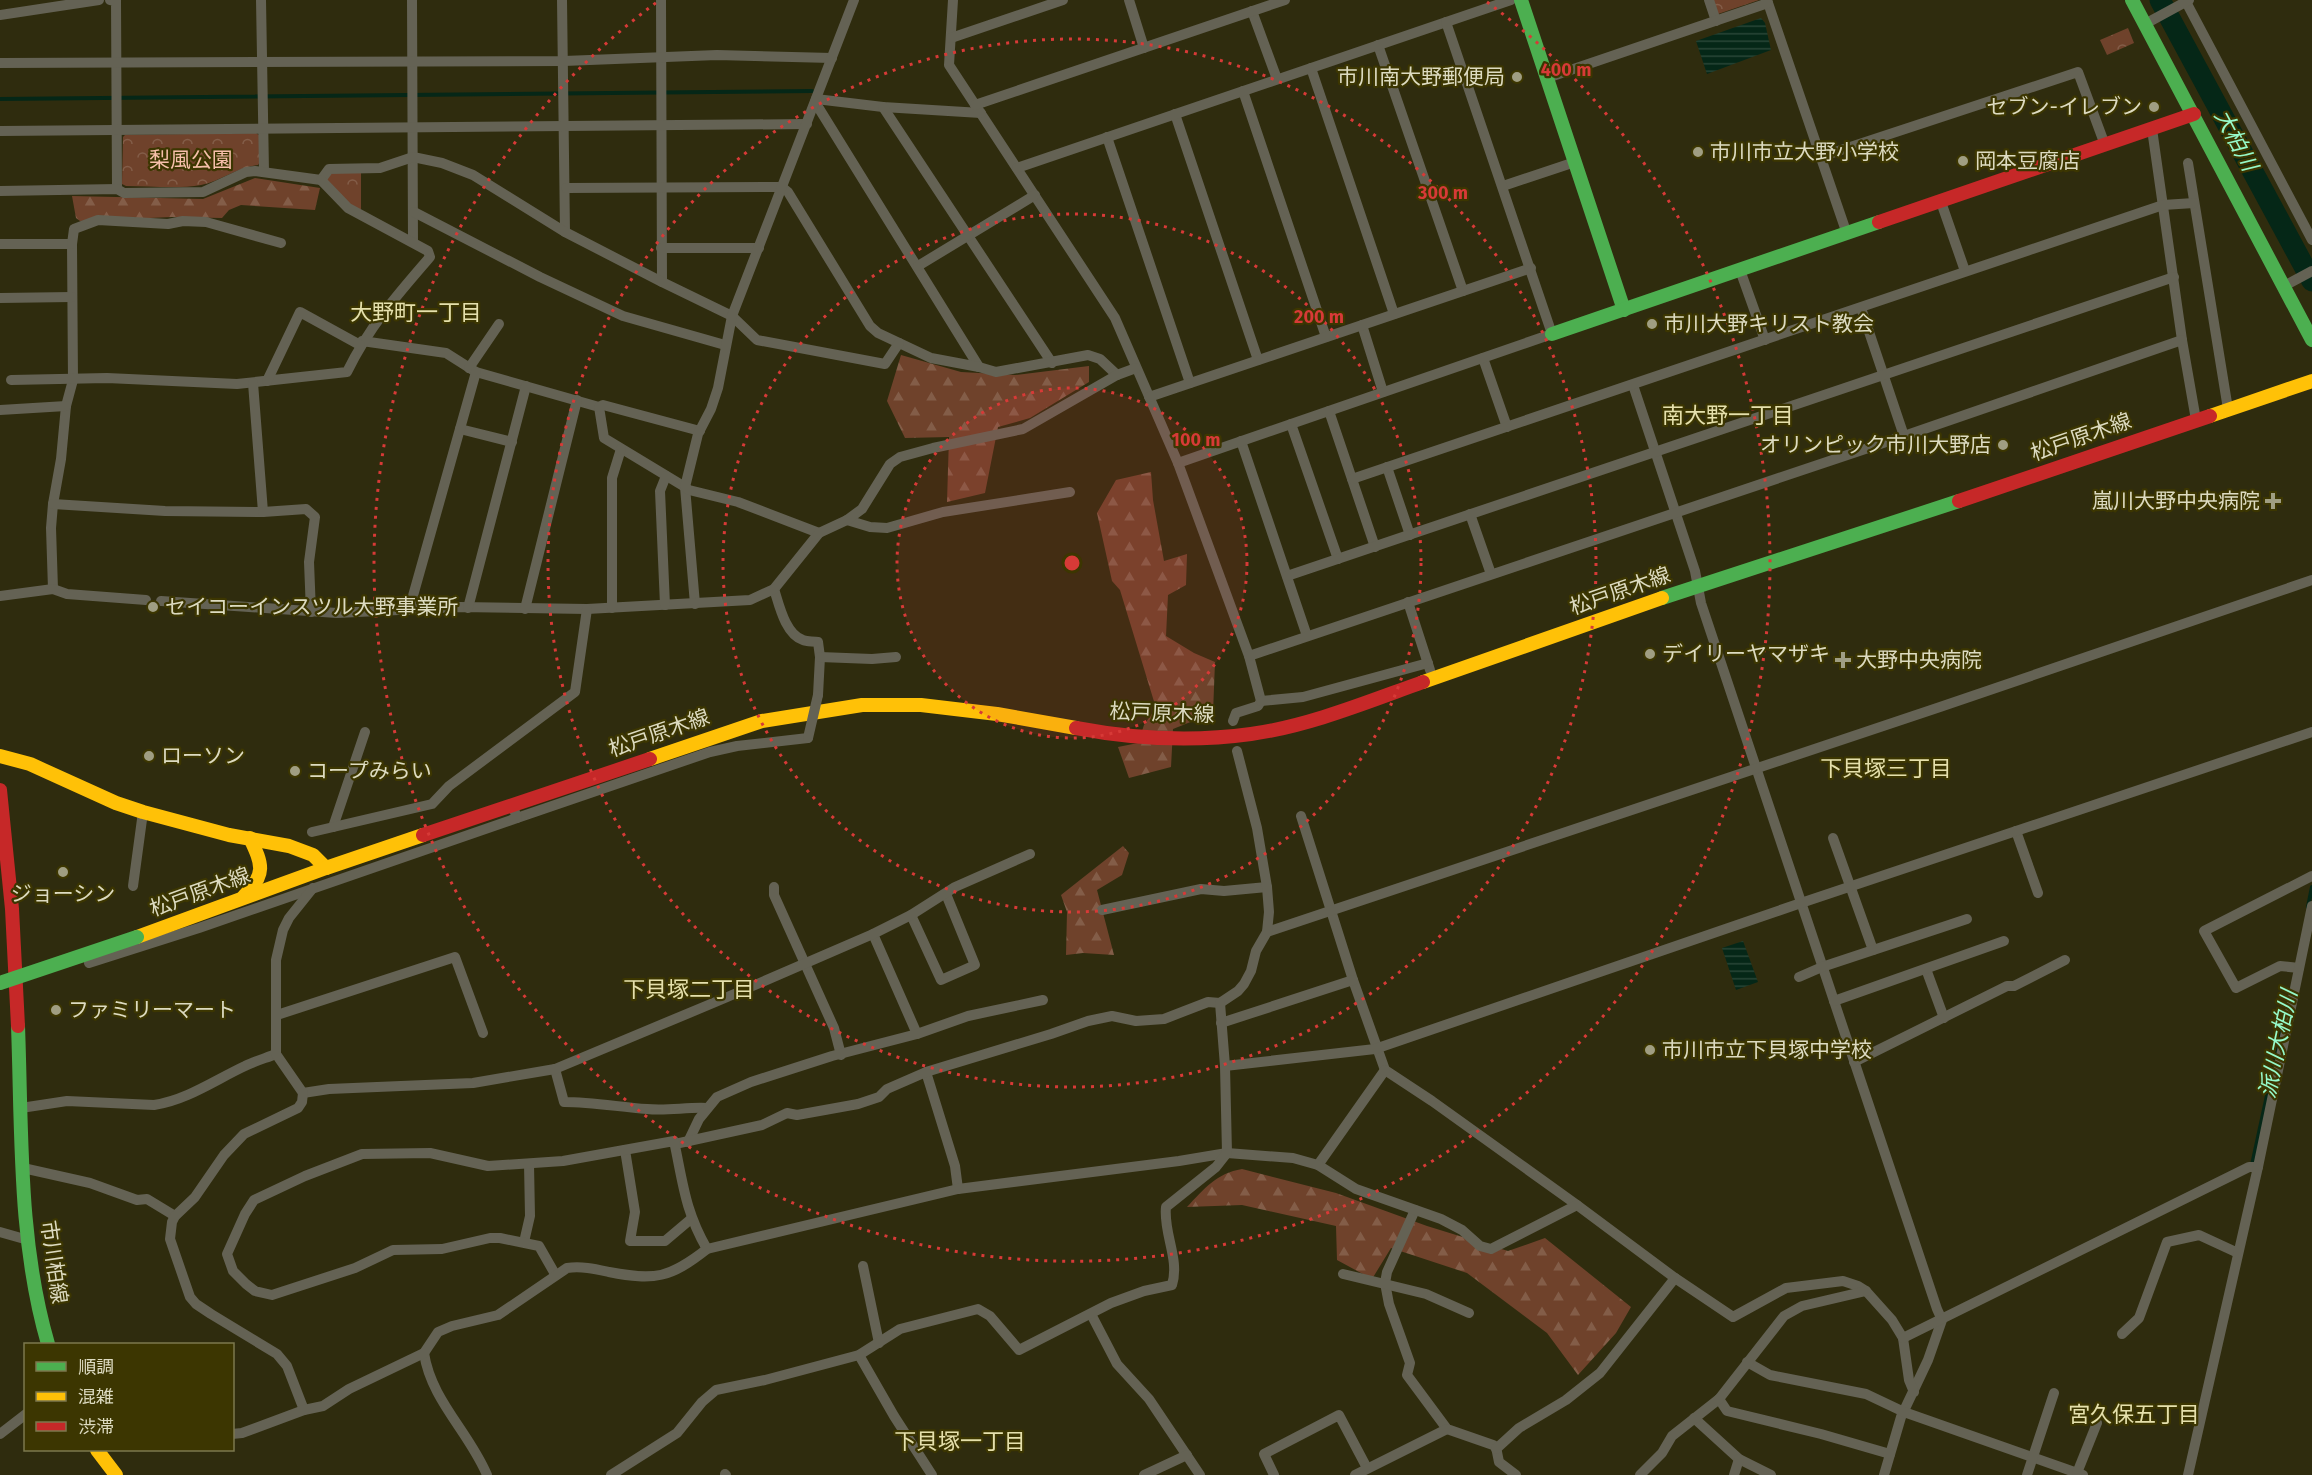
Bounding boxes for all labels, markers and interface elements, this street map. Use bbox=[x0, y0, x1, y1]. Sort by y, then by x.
text: 400 m bbox=[1541, 59, 1591, 81]
place label: 市川南大野郵便局 bbox=[1337, 64, 1505, 90]
marker: 市川南大野郵便局 bbox=[1510, 70, 1524, 84]
place label: セブン-イレブン bbox=[1987, 94, 2142, 120]
marker: セブン-イレブン bbox=[2147, 100, 2161, 114]
water label: 大柏川 bbox=[2209, 105, 2264, 177]
place label: 市川市立大野小学校 bbox=[1710, 139, 1899, 165]
marker: 市川市立大野小学校 bbox=[1691, 145, 1705, 159]
park label: 梨風公園 bbox=[149, 147, 233, 173]
place label: 岡本豆腐店 bbox=[1975, 148, 2080, 174]
marker: 岡本豆腐店 bbox=[1956, 154, 1970, 168]
text: 300 m bbox=[1417, 182, 1468, 204]
district label: 大野町一丁目 bbox=[350, 299, 482, 326]
text: 200 m bbox=[1294, 306, 1344, 328]
place label: 市川大野キリスト教会 bbox=[1664, 311, 1874, 337]
marker: 市川大野キリスト教会 bbox=[1645, 317, 1659, 331]
district label: 南大野一丁目 bbox=[1662, 402, 1794, 429]
street label: 松戸原木線 bbox=[2027, 408, 2135, 466]
text: 100 m bbox=[1172, 429, 1220, 451]
place label: オリンピック市川大野店 bbox=[1760, 432, 1991, 458]
marker: オリンピック市川大野店 bbox=[1996, 438, 2010, 452]
place label: 嵐川大野中央病院 bbox=[2092, 488, 2260, 514]
marker: 嵐川大野中央病院 bbox=[2264, 492, 2282, 510]
centre of rings bbox=[1062, 553, 1082, 573]
street label: 松戸原木線 bbox=[1566, 562, 1674, 620]
place label: セイコーインスツル大野事業所 bbox=[165, 594, 459, 620]
marker: セイコーインスツル大野事業所 bbox=[146, 600, 160, 614]
place label: デイリーヤマザキ bbox=[1662, 641, 1830, 667]
marker: デイリーヤマザキ bbox=[1643, 647, 1657, 661]
place label: 大野中央病院 bbox=[1856, 647, 1982, 673]
marker: 大野中央病院 bbox=[1834, 651, 1852, 669]
street label: 松戸原木線 bbox=[1109, 698, 1215, 728]
street label: 松戸原木線 bbox=[605, 704, 713, 762]
place label: ローソン bbox=[161, 743, 245, 769]
marker: ローソン bbox=[142, 749, 156, 763]
district label: 下貝塚三丁目 bbox=[1820, 755, 1952, 782]
place label: コープみらい bbox=[307, 758, 432, 784]
marker: コープみらい bbox=[288, 764, 302, 778]
street label: 松戸原木線 bbox=[146, 862, 254, 922]
marker: ジョーシン bbox=[56, 865, 70, 879]
place label: ジョーシン bbox=[11, 881, 115, 907]
district label: 下貝塚二丁目 bbox=[623, 976, 755, 1003]
water label: 派川大柏川 bbox=[2253, 985, 2303, 1101]
place label: ファミリーマート bbox=[68, 997, 236, 1023]
marker: ファミリーマート bbox=[49, 1003, 63, 1017]
place label: 市川市立下貝塚中学校 bbox=[1662, 1037, 1872, 1063]
marker: 市川市立下貝塚中学校 bbox=[1643, 1043, 1657, 1057]
street label: 市川柏線 bbox=[35, 1219, 73, 1305]
legend bbox=[24, 1343, 234, 1451]
text: 順調 bbox=[78, 1356, 114, 1378]
text: 混雑 bbox=[78, 1386, 114, 1408]
district label: 宮久保五丁目 bbox=[2068, 1401, 2200, 1428]
text: 渋滞 bbox=[78, 1416, 114, 1438]
district label: 下貝塚一丁目 bbox=[894, 1428, 1026, 1455]

